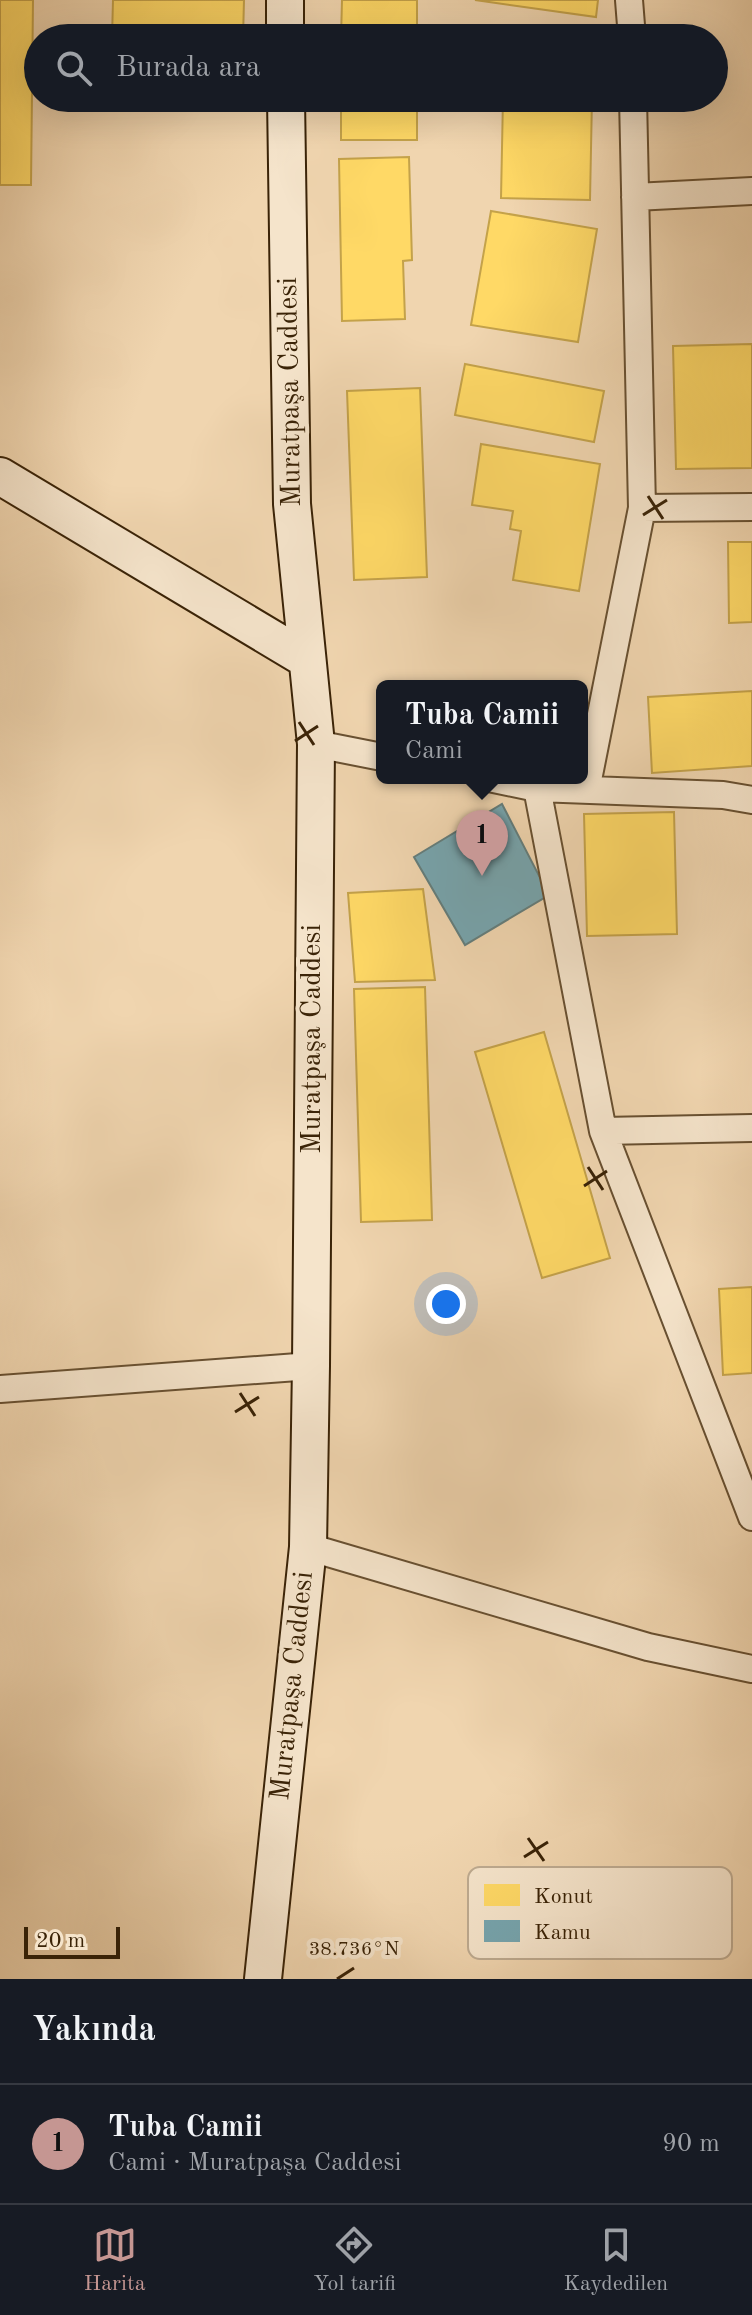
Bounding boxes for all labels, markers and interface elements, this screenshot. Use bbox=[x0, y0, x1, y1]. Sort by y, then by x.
search box bbox=[24, 24, 728, 112]
icon: search bbox=[52, 46, 96, 90]
text: Burada ara bbox=[116, 53, 261, 83]
street label: Muratpaşa Caddesi bbox=[275, 277, 307, 507]
popup bbox=[376, 680, 588, 784]
text: Tuba Camii bbox=[405, 701, 559, 731]
text: Cami bbox=[405, 738, 463, 764]
pin: 1 bbox=[456, 810, 508, 876]
street label: Muratpaşa Caddesi bbox=[299, 924, 327, 1154]
your location bbox=[426, 1284, 466, 1324]
street label: Muratpaşa Caddesi bbox=[267, 1570, 319, 1802]
legend bbox=[468, 1867, 732, 1959]
text: Konut bbox=[534, 1886, 593, 1908]
text: Kamu bbox=[534, 1922, 591, 1944]
scale bar bbox=[24, 1923, 120, 1959]
text: 20 m bbox=[36, 1930, 85, 1952]
text: 38.736°N bbox=[309, 1940, 399, 1960]
text: Yakında bbox=[32, 2014, 156, 2048]
text: Tuba Camii bbox=[108, 2113, 262, 2143]
text: 1 bbox=[50, 2131, 66, 2157]
text: 90 m bbox=[662, 2131, 720, 2157]
text: Cami · Muratpaşa Caddesi bbox=[108, 2150, 401, 2176]
tab: Harita bbox=[84, 2223, 146, 2298]
tab: Yol tarifi bbox=[313, 2223, 396, 2298]
tab: Kaydedilen bbox=[563, 2223, 668, 2298]

